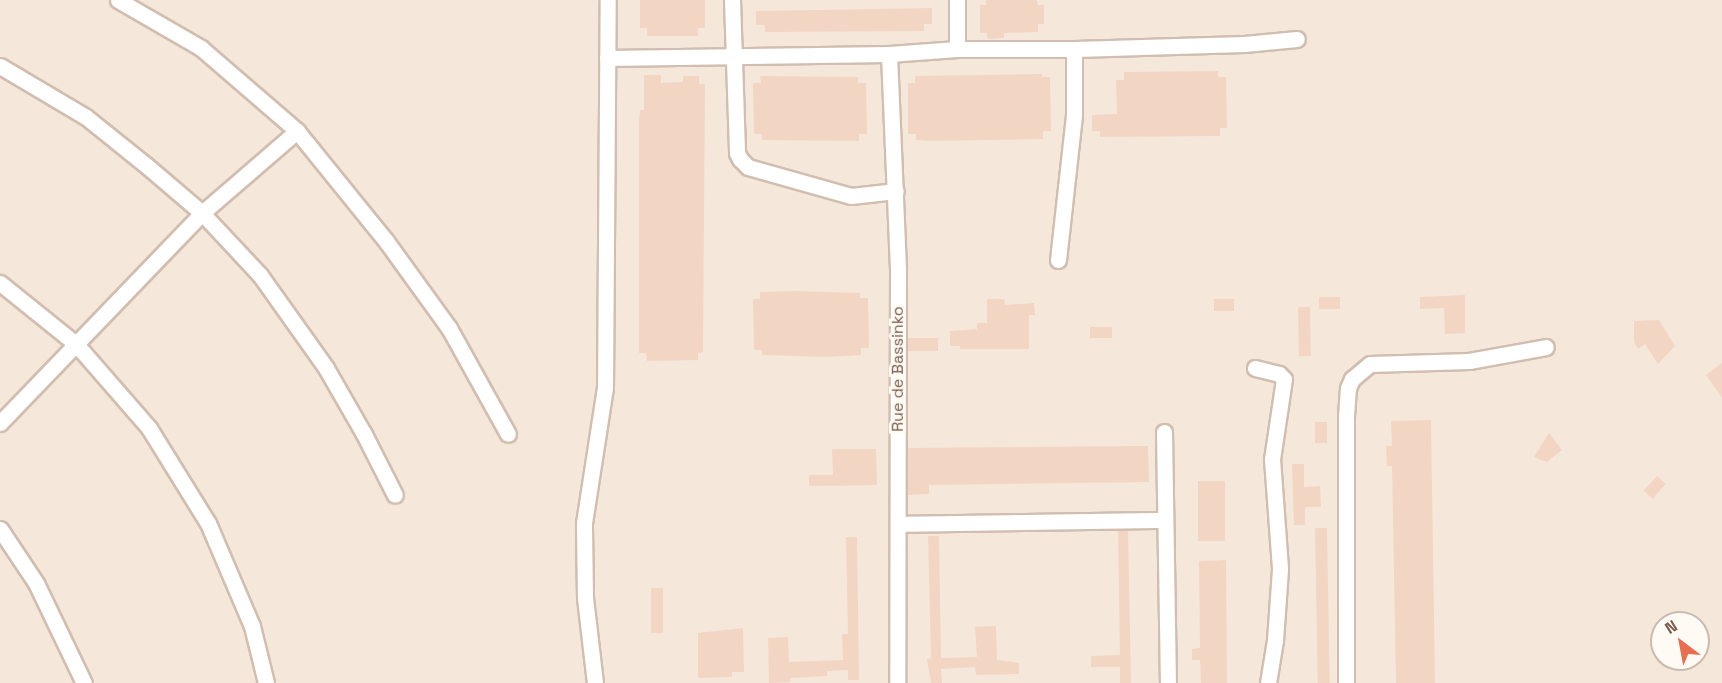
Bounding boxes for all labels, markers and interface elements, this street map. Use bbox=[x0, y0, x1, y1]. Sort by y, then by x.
street label: Rue de Bassinko bbox=[888, 306, 908, 432]
north arrow bbox=[1650, 611, 1710, 671]
text: N bbox=[1661, 615, 1681, 639]

